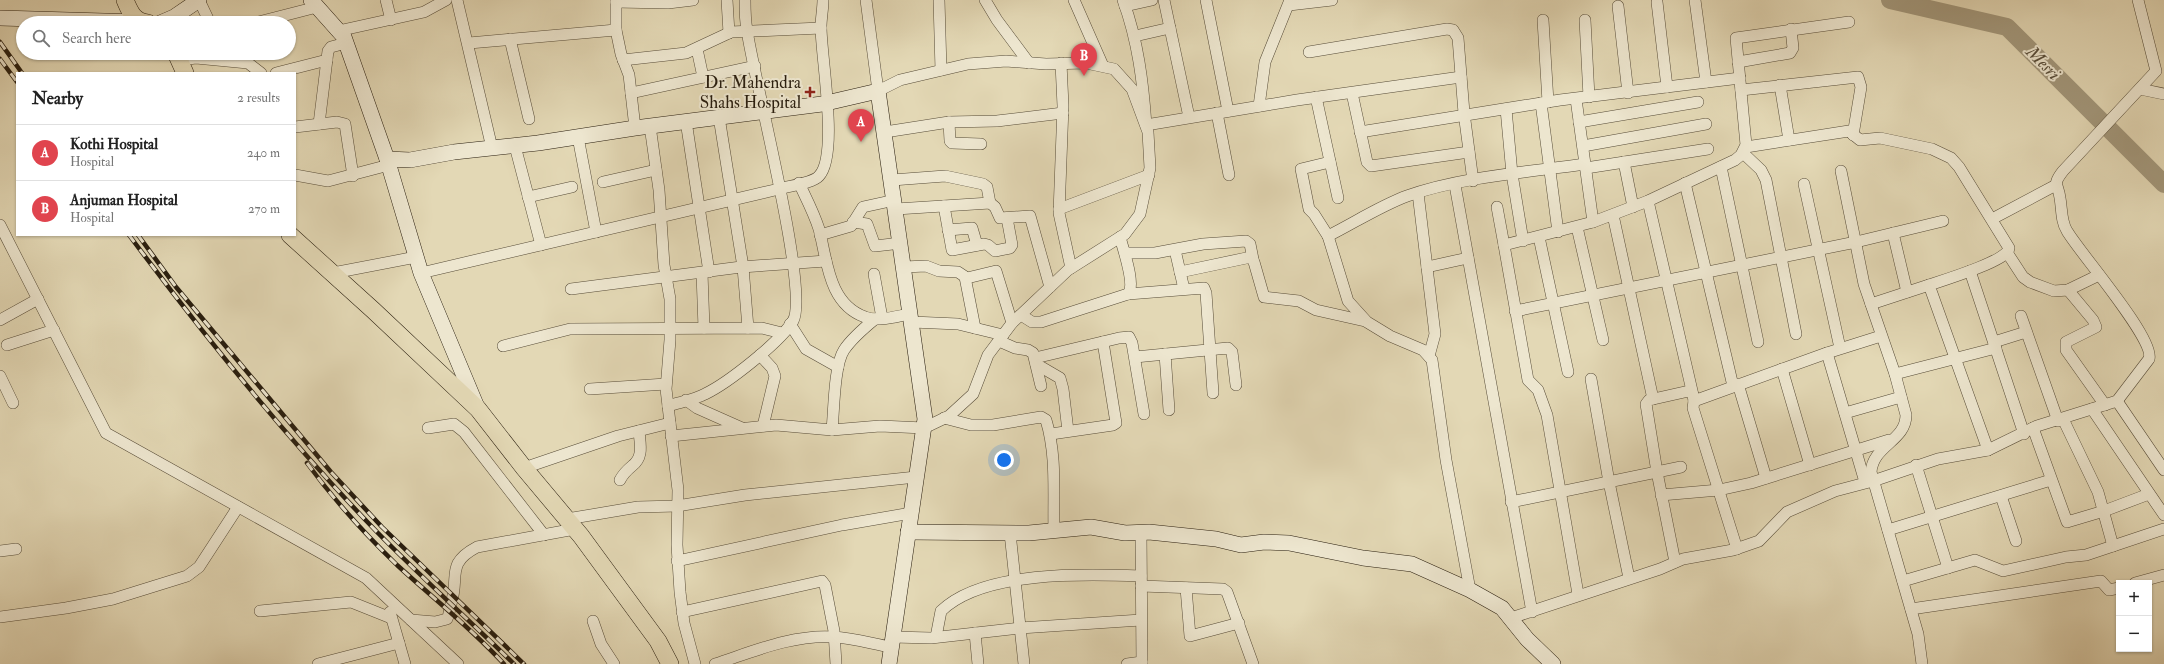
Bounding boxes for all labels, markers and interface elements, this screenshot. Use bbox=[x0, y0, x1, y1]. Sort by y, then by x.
search box bbox=[16, 16, 296, 60]
icon: search bbox=[30, 27, 52, 49]
text: Search here bbox=[62, 29, 131, 48]
water label: Mesri bbox=[2020, 40, 2065, 85]
pin: B bbox=[1071, 43, 1097, 76]
place label: Dr. Mahendra Shahs Hospital bbox=[700, 72, 802, 114]
marker: Dr. Mahendra Shahs Hospital bbox=[804, 86, 816, 98]
text: Nearby bbox=[32, 88, 83, 109]
text: 2 results bbox=[237, 90, 280, 106]
pin: A bbox=[848, 109, 874, 142]
text: Kothi Hospital bbox=[70, 135, 158, 154]
text: A bbox=[41, 145, 49, 161]
text: 240 m bbox=[247, 145, 280, 161]
text: Hospital bbox=[70, 154, 114, 170]
text: Anjuman Hospital bbox=[70, 191, 178, 210]
text: B bbox=[41, 201, 49, 217]
text: 270 m bbox=[248, 201, 280, 217]
text: Hospital bbox=[70, 210, 114, 226]
your location bbox=[994, 450, 1014, 470]
map controls bbox=[2116, 580, 2152, 652]
button: + bbox=[2116, 580, 2152, 616]
button: − bbox=[2116, 616, 2152, 652]

